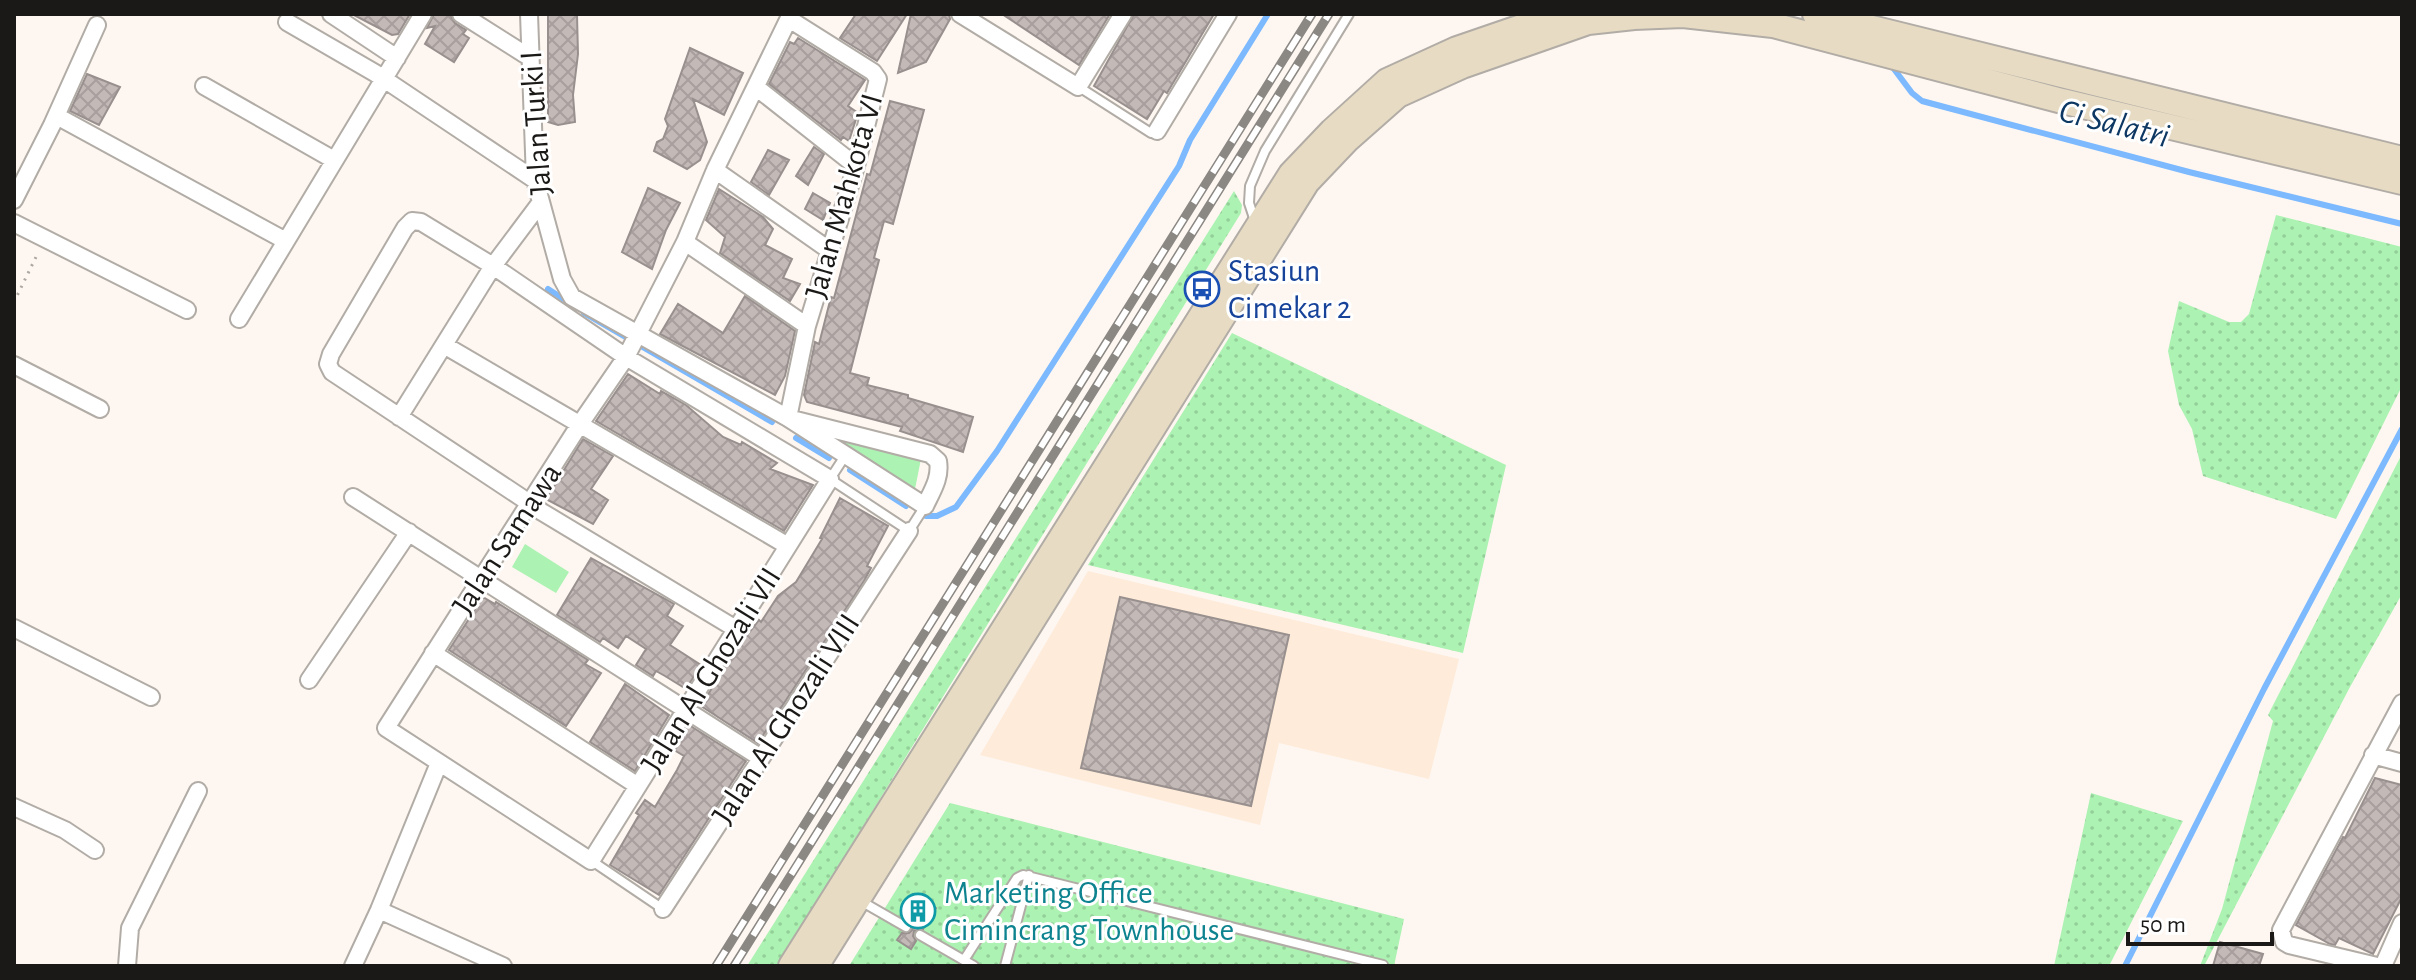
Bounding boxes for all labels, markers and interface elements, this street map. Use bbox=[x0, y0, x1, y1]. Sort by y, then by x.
street label: Jalan Turki I bbox=[515, 50, 557, 196]
street label: Jalan Mahkota VI bbox=[800, 90, 888, 302]
water label: Ci Salatri bbox=[2056, 94, 2172, 154]
place label: Stasiun Cimekar 2 bbox=[1228, 255, 1351, 324]
bus stop icon: Stasiun Cimekar 2 bbox=[1183, 270, 1221, 308]
street label: Jalan Samawa bbox=[446, 458, 568, 620]
street label: Jalan Al Ghozali VII bbox=[635, 562, 787, 778]
street label: Jalan Al Ghozali VIII bbox=[706, 608, 866, 830]
place label: Marketing Office Cimincrang Townhouse bbox=[944, 877, 1234, 946]
building icon: Marketing Office Cimincrang Townhouse bbox=[899, 892, 937, 930]
scale bar bbox=[2128, 896, 2272, 946]
text: 50 m bbox=[2140, 913, 2186, 937]

